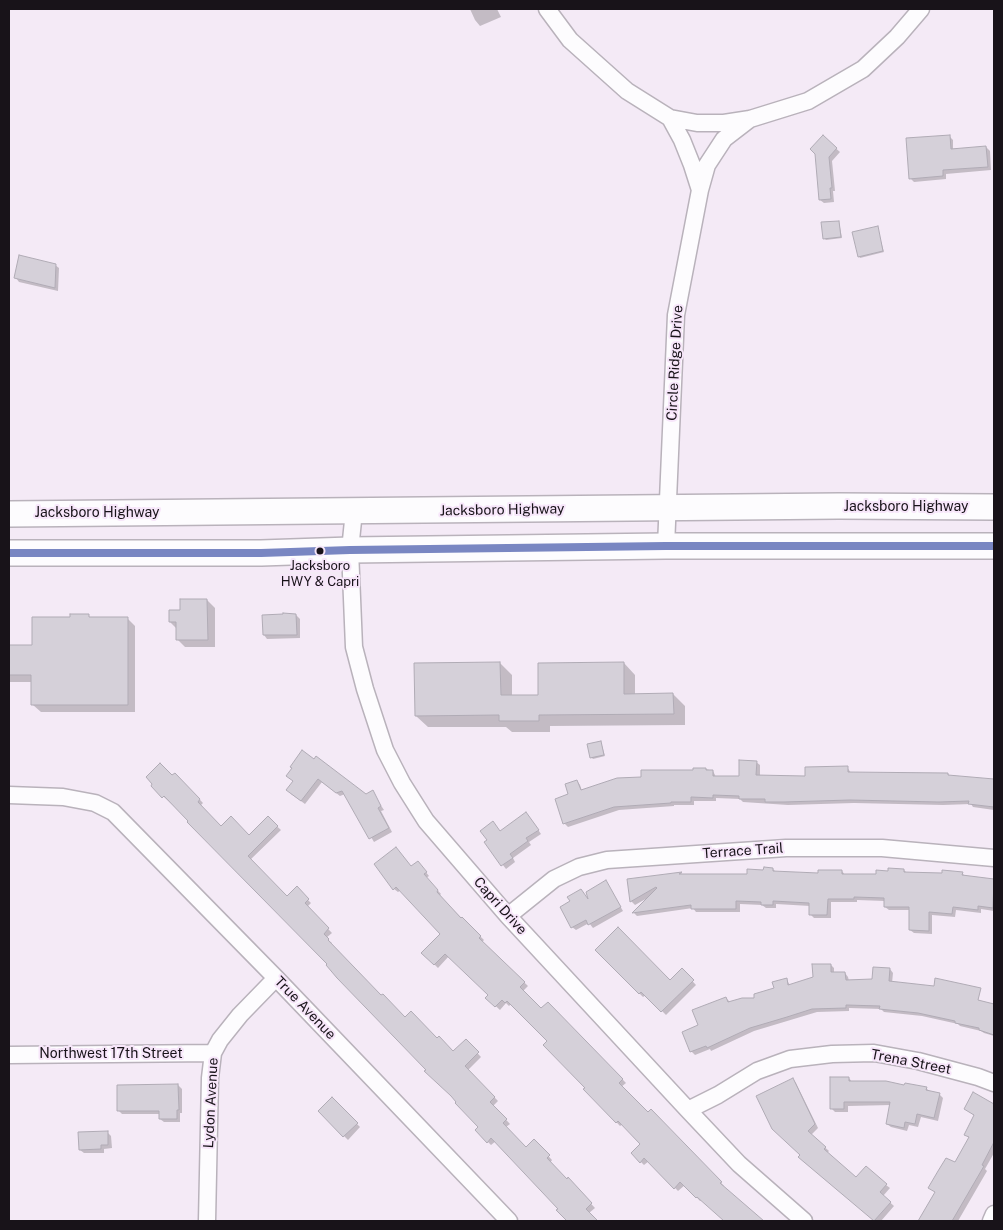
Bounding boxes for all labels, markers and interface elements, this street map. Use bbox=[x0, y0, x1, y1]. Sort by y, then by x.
street label: Circle Ridge Drive bbox=[664, 305, 686, 421]
street label: Jacksboro Highway bbox=[844, 499, 968, 515]
street label: Jacksboro Highway bbox=[439, 501, 565, 519]
street label: Jacksboro Highway bbox=[35, 505, 159, 521]
marker: Jacksboro HWY & Capri bbox=[315, 546, 325, 556]
place label: Jacksboro HWY & Capri bbox=[281, 558, 359, 589]
street label: Terrace Trail bbox=[702, 840, 784, 862]
street label: Capri Drive bbox=[470, 874, 530, 938]
street label: True Avenue bbox=[271, 973, 339, 1043]
street label: Northwest 17th Street bbox=[39, 1046, 183, 1062]
street label: Trena Street bbox=[870, 1046, 952, 1078]
street label: Lydon Avenue bbox=[200, 1057, 222, 1149]

